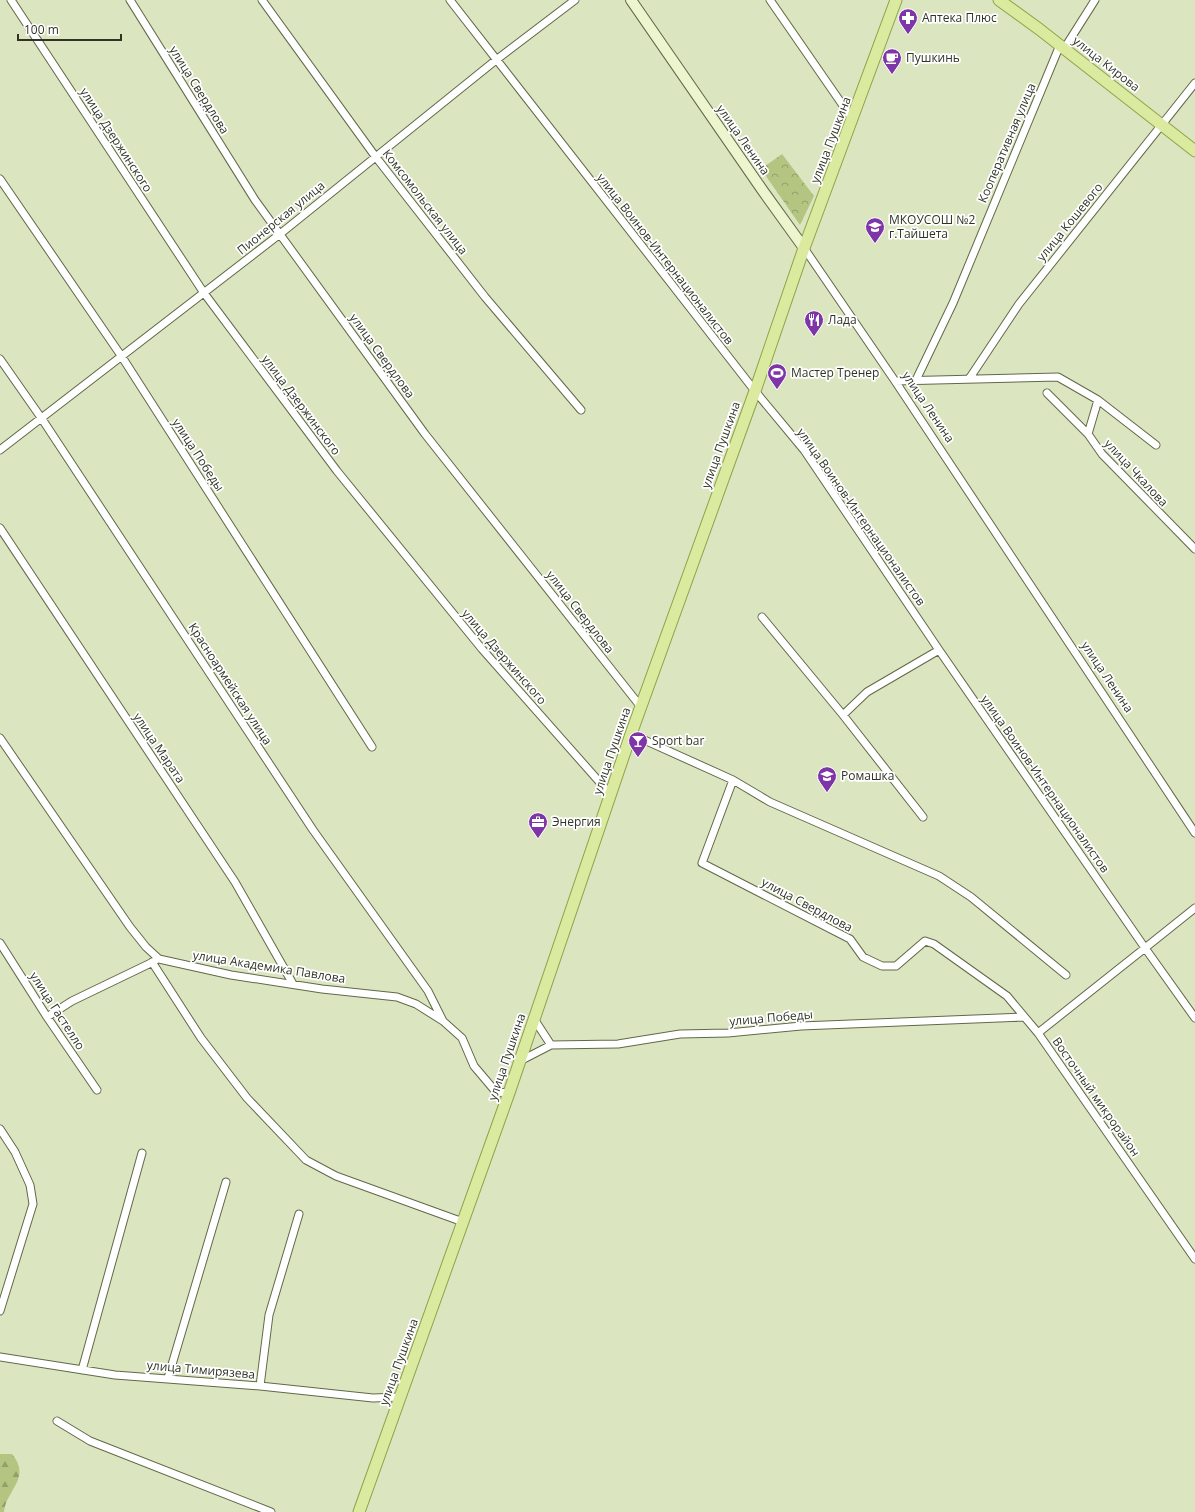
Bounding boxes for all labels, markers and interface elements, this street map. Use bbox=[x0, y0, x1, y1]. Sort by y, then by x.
pharmacy icon: Аптека Плюс bbox=[897, 7, 919, 35]
place label: Аптека Плюс bbox=[922, 9, 997, 26]
scale bar bbox=[18, 16, 121, 42]
text: 100 m bbox=[24, 21, 59, 38]
street label: улица Кирова bbox=[1069, 32, 1143, 95]
street label: улица Свердлова bbox=[165, 42, 233, 137]
cafe icon: Пушкинь bbox=[881, 47, 903, 75]
place label: Пушкинь bbox=[906, 49, 960, 66]
street label: Кооперативная улица bbox=[974, 80, 1040, 205]
street label: улица Дзержинского bbox=[76, 84, 157, 195]
street label: улица Пушкина bbox=[806, 94, 855, 185]
street label: улица Ленина bbox=[713, 101, 774, 178]
street label: Комсомольская улица bbox=[379, 145, 472, 258]
street label: улица Воинов-Интернационалистов bbox=[593, 169, 738, 348]
street label: Пионерская улица bbox=[233, 177, 328, 258]
street label: улица Кошевого bbox=[1033, 179, 1107, 264]
place label: МКОУСОШ №2 г.Тайшета bbox=[889, 211, 975, 242]
school or university icon: МКОУСОШ №2 г.Тайшета bbox=[864, 216, 886, 244]
restaurant icon: Лада bbox=[803, 309, 825, 337]
street label: улица Свердлова bbox=[346, 310, 419, 402]
place label: Лада bbox=[828, 311, 857, 328]
street label: улица Дзержинского bbox=[258, 351, 345, 458]
sports icon: Мастер Тренер bbox=[766, 362, 788, 390]
place label: Мастер Тренер bbox=[791, 364, 879, 381]
street label: улица Ленина bbox=[898, 368, 959, 446]
street label: улица Пушкина bbox=[697, 399, 744, 491]
street label: улица Победы bbox=[168, 415, 228, 494]
street label: улица Воинов-Интернационалистов bbox=[793, 424, 930, 609]
street label: улица Чкалова bbox=[1101, 435, 1172, 510]
street label: улица Свердлова bbox=[543, 567, 618, 657]
street label: улица Дзержинского bbox=[458, 605, 551, 708]
street label: Красноармейская улица bbox=[185, 619, 276, 748]
street label: улица Ленина bbox=[1077, 638, 1138, 716]
street label: улица Воинов-Интернационалистов bbox=[977, 691, 1114, 876]
street label: улица Пушкина bbox=[589, 705, 634, 797]
street label: улица Марата bbox=[130, 709, 189, 786]
bar icon: Sport bar bbox=[627, 730, 649, 758]
place label: Sport bar bbox=[652, 732, 704, 749]
school or university icon: Ромашка bbox=[816, 765, 838, 793]
place label: Ромашка bbox=[841, 767, 894, 784]
office icon: Энергия bbox=[527, 811, 549, 839]
place label: Энергия bbox=[552, 813, 601, 830]
street label: улица Свердлова bbox=[759, 873, 856, 936]
street label: улица Академика Павлова bbox=[192, 946, 347, 987]
street label: улица Гастелло bbox=[26, 968, 89, 1053]
street label: улица Победы bbox=[728, 1005, 813, 1030]
street label: улица Пушкина bbox=[484, 1011, 529, 1103]
street label: Восточный микрорайон bbox=[1049, 1034, 1144, 1160]
street label: улица Пушкина bbox=[375, 1316, 422, 1408]
street label: улица Тимирязева bbox=[146, 1356, 256, 1383]

